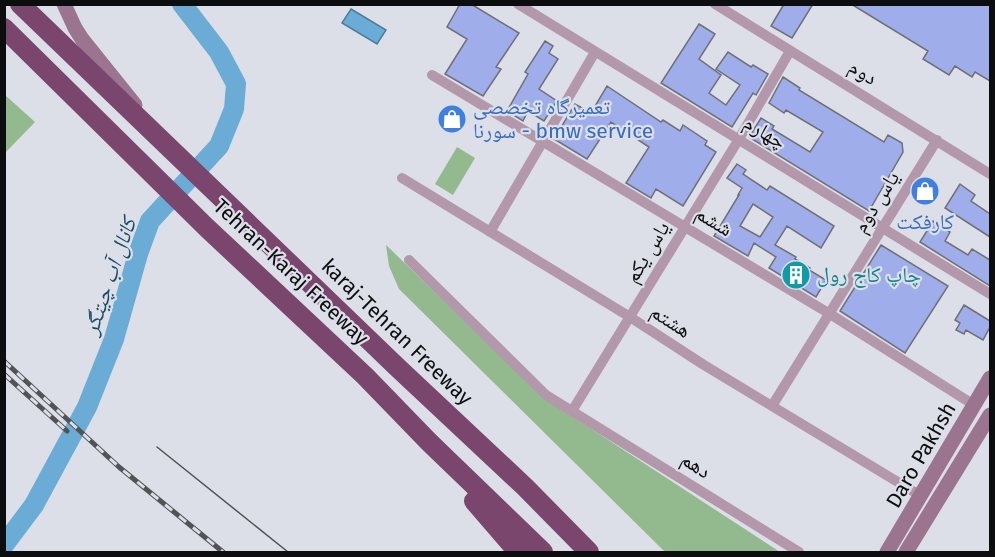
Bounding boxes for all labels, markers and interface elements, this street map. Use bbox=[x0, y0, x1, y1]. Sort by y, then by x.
street label: دوم bbox=[843, 53, 882, 91]
place label: تعمیرگاه تخصصی سورنا - bmw service bbox=[473, 94, 653, 144]
shop icon: تعمیرگاه تخصصی سورنا - bmw service bbox=[436, 103, 468, 135]
street label: چهارم bbox=[738, 109, 791, 156]
street label: یاس دوم bbox=[847, 166, 906, 238]
shop icon: کارفکت bbox=[909, 175, 941, 207]
street label: Tehran-Karaj Freeway bbox=[208, 193, 375, 351]
street label: ششم bbox=[690, 200, 737, 243]
place label: کارفکت bbox=[896, 209, 954, 235]
water label: کانال آب چیتگر bbox=[76, 211, 143, 340]
street label: یاس یکم bbox=[619, 216, 676, 288]
street label: karaj-Tehran Freeway bbox=[316, 253, 478, 411]
building icon: چاپ کاج رول bbox=[780, 259, 812, 291]
place label: چاپ کاج رول bbox=[817, 262, 921, 288]
street label: هشتم bbox=[645, 298, 696, 345]
street label: Daro Pakhsh bbox=[880, 398, 962, 512]
street label: دهم bbox=[676, 446, 716, 485]

